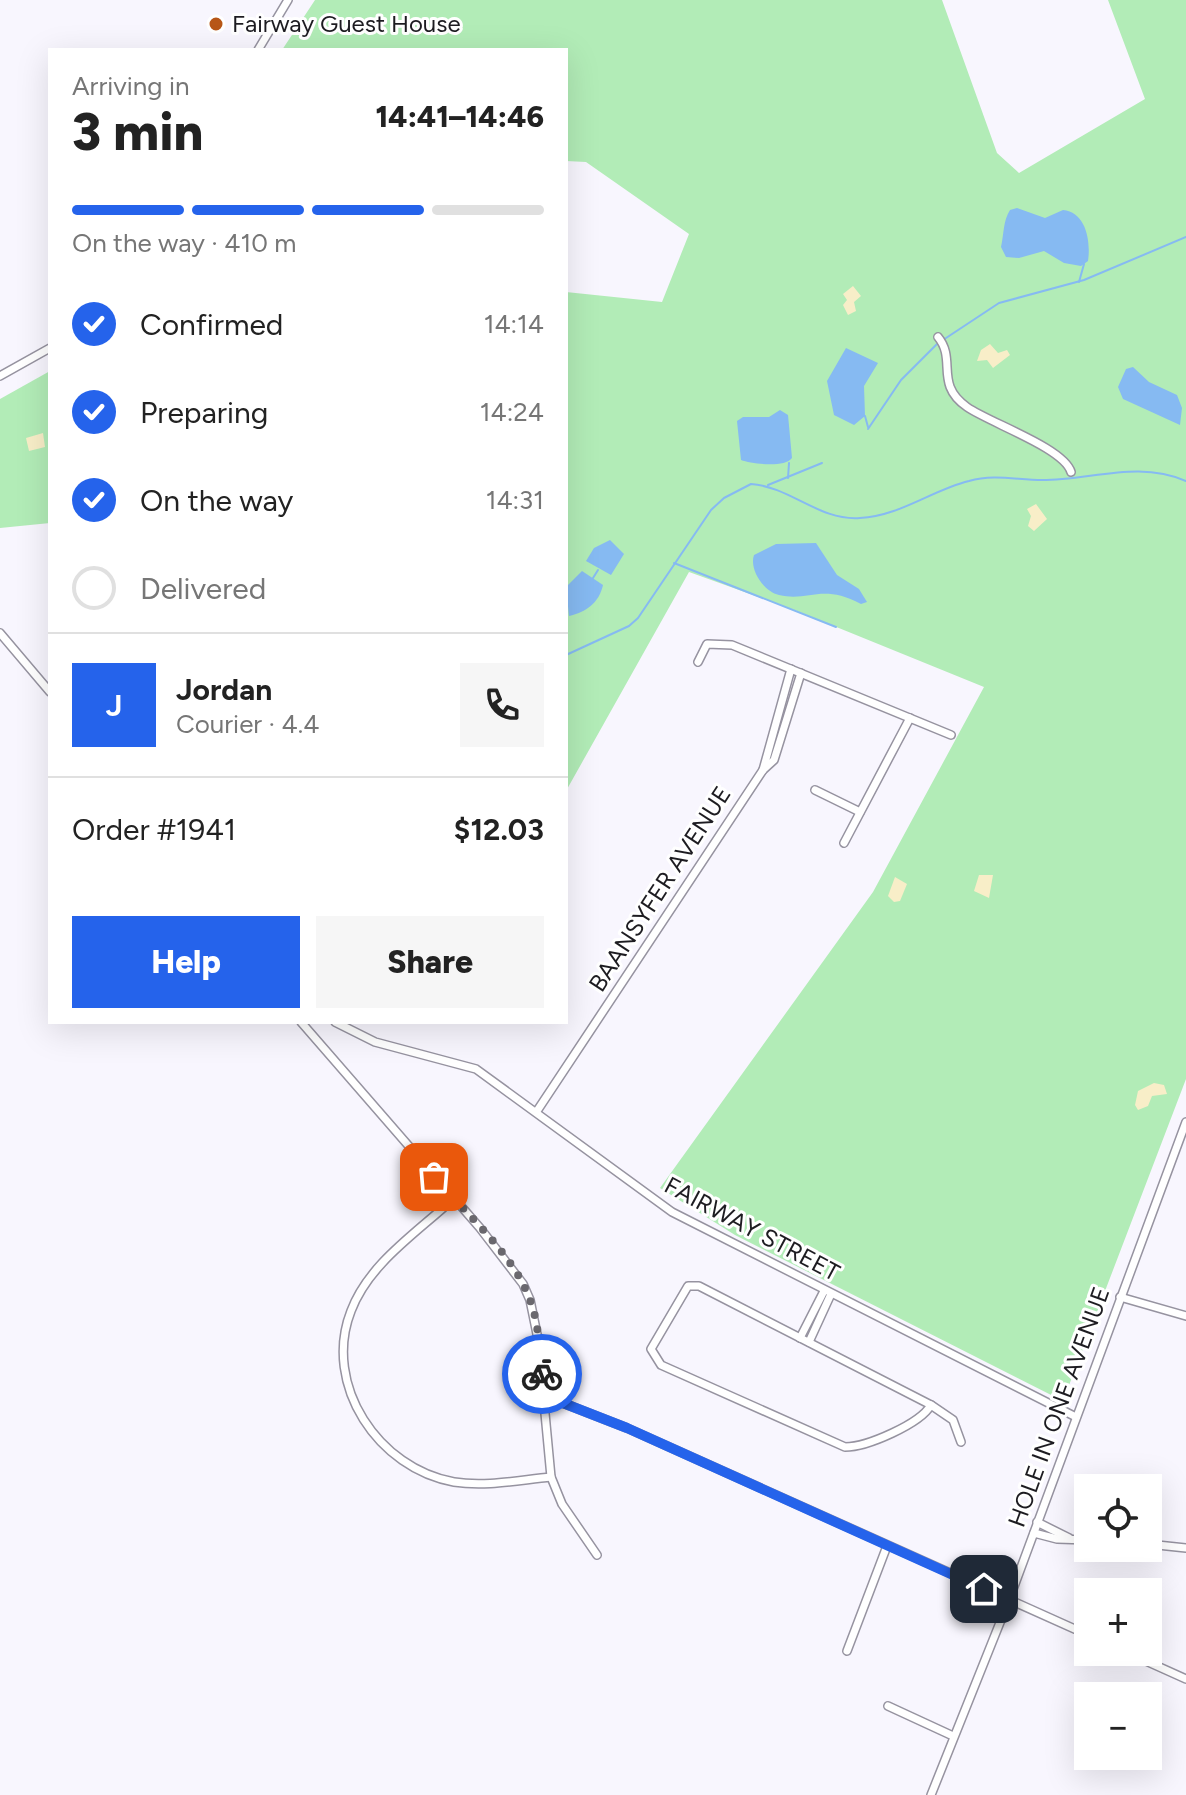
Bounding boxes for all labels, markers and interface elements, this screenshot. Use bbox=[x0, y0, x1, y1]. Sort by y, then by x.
place label: Fairway Guest House bbox=[232, 9, 461, 38]
marker: Fairway Guest House bbox=[207, 15, 225, 33]
text: Arriving in bbox=[72, 70, 190, 102]
text: 14:41–14:46 bbox=[375, 98, 544, 135]
text: 3 min bbox=[72, 101, 203, 163]
text: On the way · 410 m bbox=[72, 227, 296, 259]
icon: check bbox=[72, 302, 116, 346]
text: Confirmed bbox=[140, 306, 283, 343]
text: 14:14 bbox=[484, 308, 544, 340]
icon: check bbox=[72, 390, 116, 434]
text: Preparing bbox=[140, 394, 268, 431]
text: 14:24 bbox=[480, 396, 544, 428]
icon: check bbox=[72, 478, 116, 522]
text: On the way bbox=[140, 482, 293, 519]
text: 14:31 bbox=[486, 484, 544, 516]
text: Delivered bbox=[140, 570, 266, 607]
button: phone bbox=[460, 663, 544, 747]
text: Jordan bbox=[176, 671, 272, 708]
text: J bbox=[106, 687, 122, 724]
text: Courier · 4.4 bbox=[176, 708, 319, 740]
street label: BAANSYFER AVENUE bbox=[582, 781, 737, 997]
text: Order #1941 bbox=[72, 811, 236, 848]
text: $12.03 bbox=[454, 811, 544, 848]
button: Help bbox=[72, 916, 300, 1008]
button: Share bbox=[316, 916, 544, 1008]
pin bbox=[400, 1143, 468, 1211]
icon: bag bbox=[412, 1155, 456, 1199]
street label: FAIRWAY STREET bbox=[660, 1170, 845, 1287]
street label: HOLE IN ONE AVENUE bbox=[1002, 1283, 1115, 1531]
courier bbox=[502, 1334, 582, 1414]
icon: bike bbox=[520, 1352, 564, 1396]
map controls bbox=[1074, 1474, 1162, 1770]
button: locate bbox=[1074, 1474, 1162, 1562]
pin bbox=[950, 1555, 1018, 1623]
icon: home bbox=[962, 1567, 1006, 1611]
button: + bbox=[1074, 1578, 1162, 1666]
button: − bbox=[1074, 1682, 1162, 1770]

